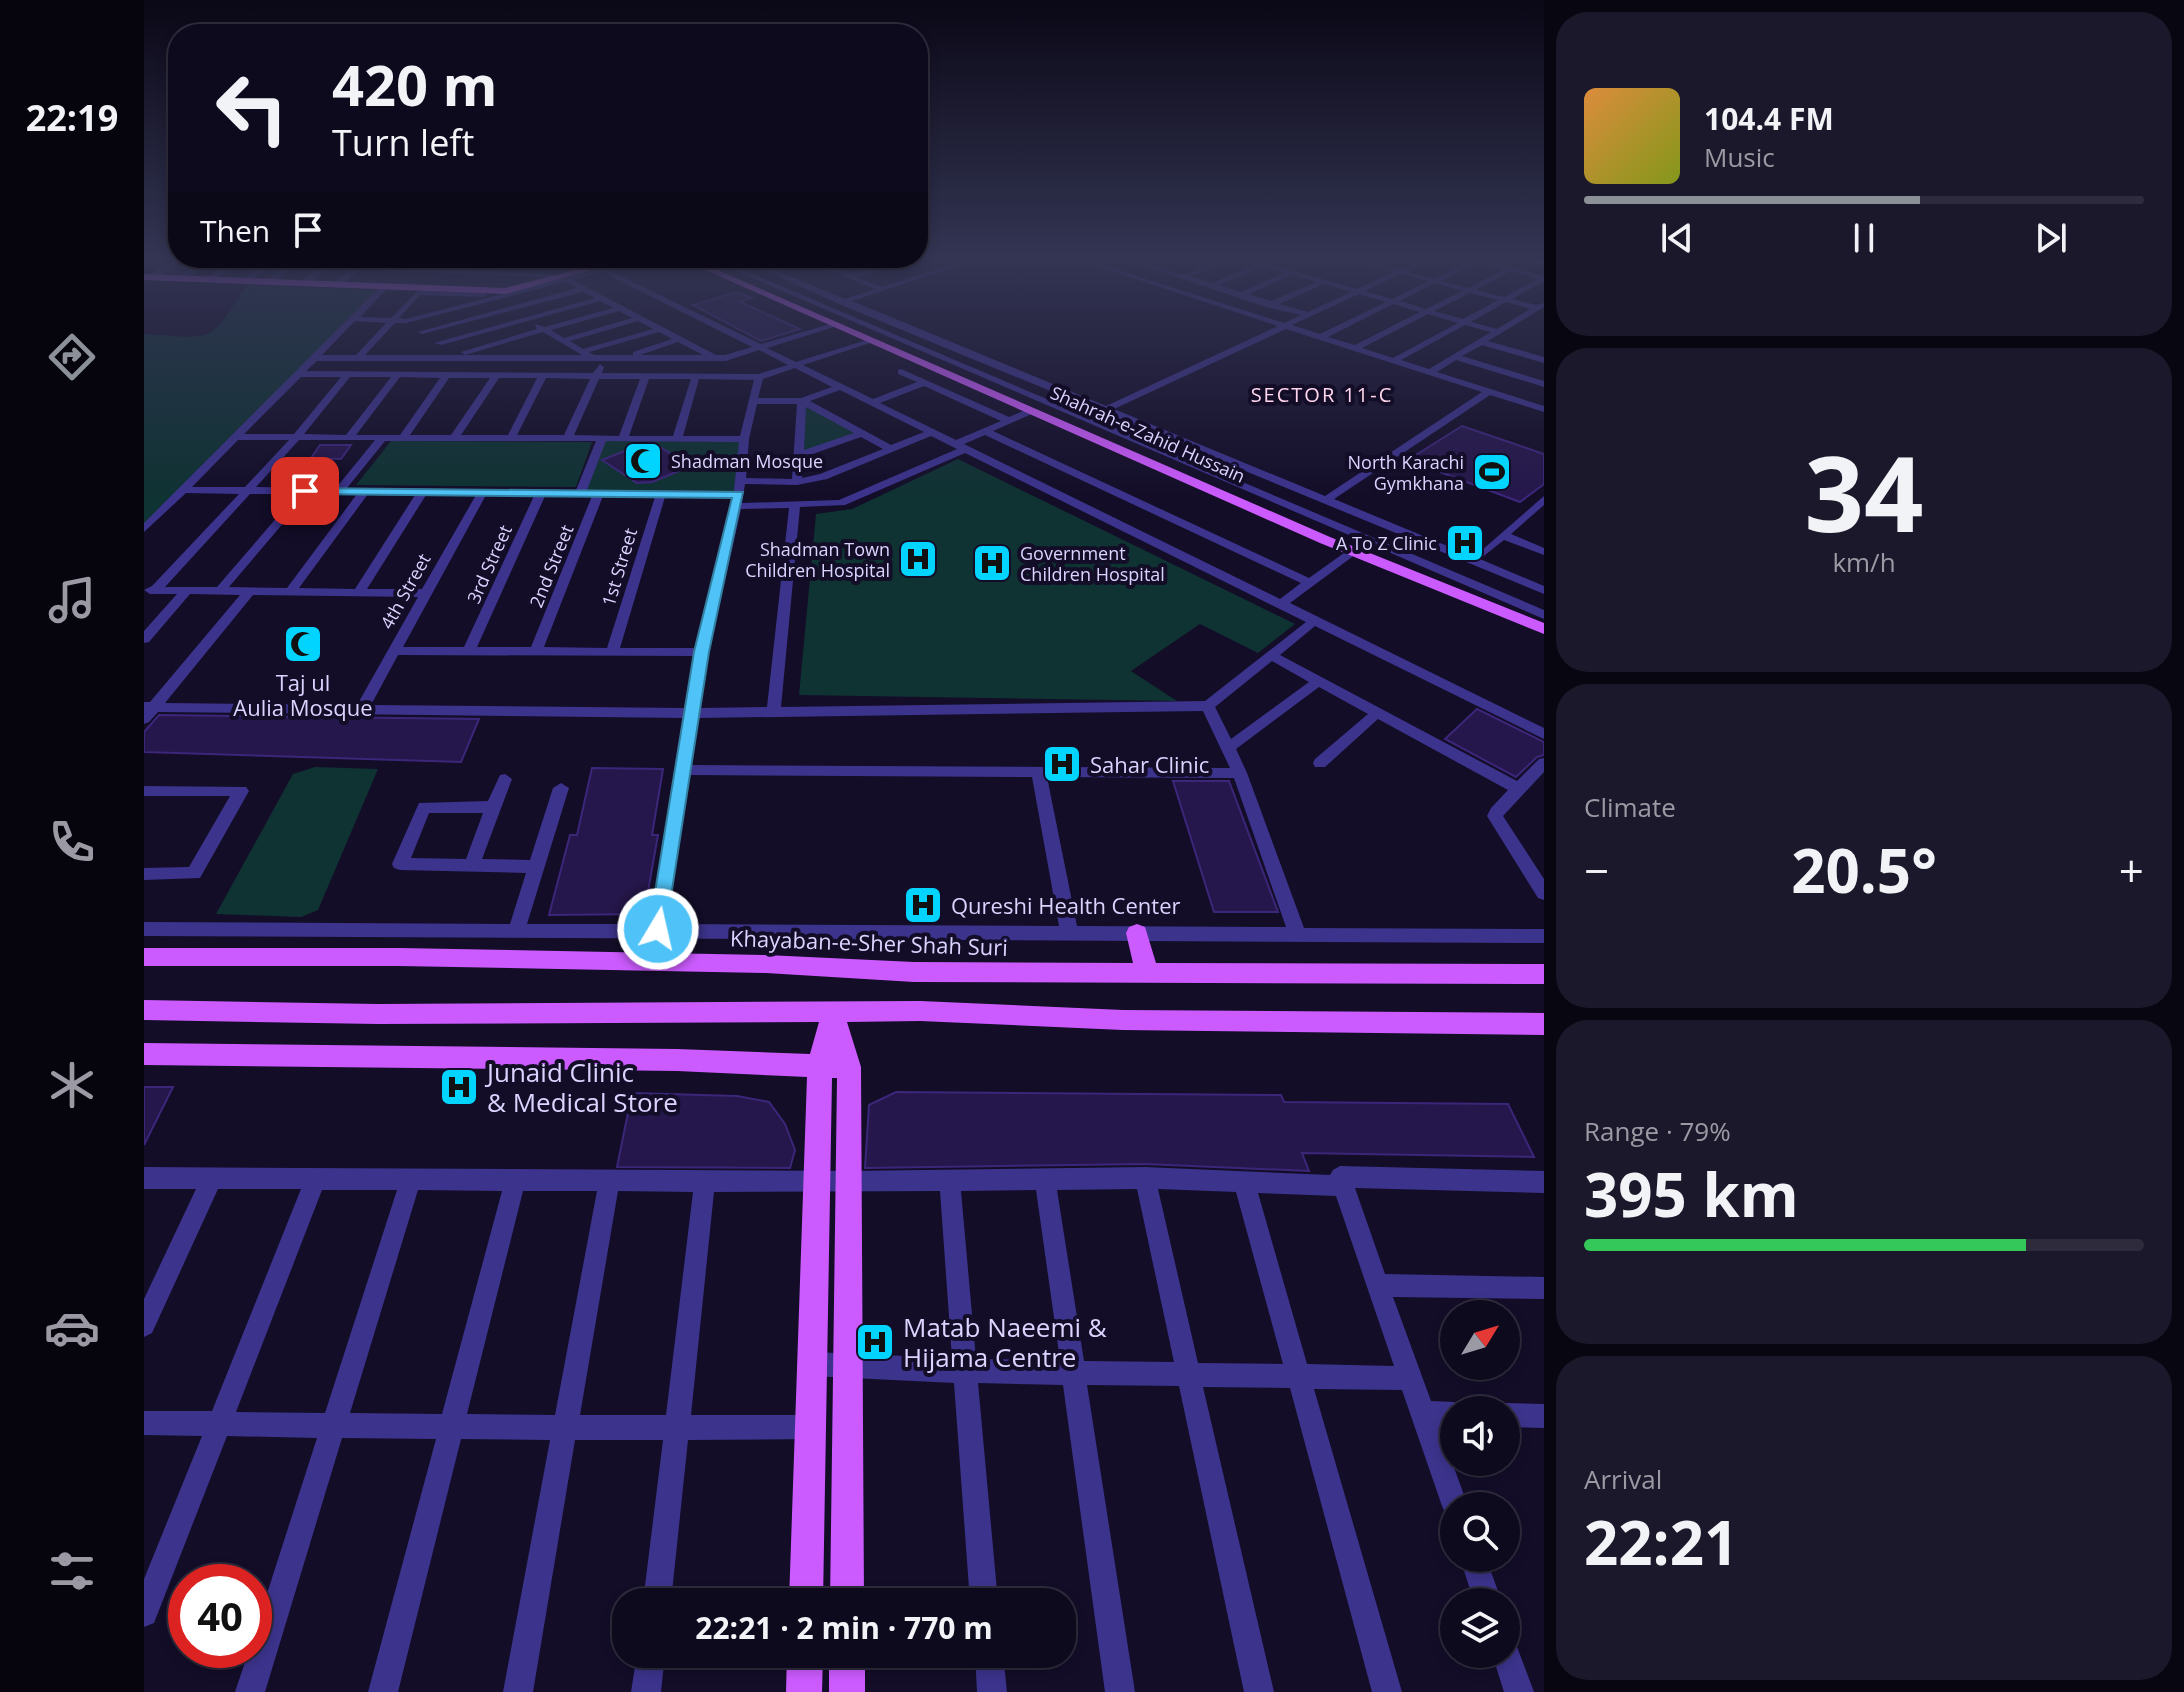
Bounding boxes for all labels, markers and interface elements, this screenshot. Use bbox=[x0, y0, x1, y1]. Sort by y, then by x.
text: 420 m bbox=[332, 46, 498, 122]
icon: left bbox=[200, 56, 304, 160]
text: 22:19 bbox=[26, 93, 118, 142]
text: 104.4 FM bbox=[1704, 98, 1834, 139]
text: Turn left bbox=[332, 118, 474, 167]
text: Music bbox=[1704, 139, 1775, 175]
icon: arrive bbox=[286, 208, 330, 252]
text: Then bbox=[200, 210, 270, 251]
icon: previous bbox=[1655, 216, 1699, 260]
icon: pause bbox=[1842, 216, 1886, 260]
icon: next bbox=[2029, 216, 2073, 260]
icon: directions bbox=[44, 329, 100, 385]
street label: Shahrah-e-Zahid Hussain bbox=[1047, 380, 1249, 488]
district label: SECTOR 11-C bbox=[1251, 381, 1393, 408]
text: 34 bbox=[1805, 421, 1923, 562]
mosque icon: Shadman Mosque bbox=[622, 440, 664, 482]
place label: Shadman Mosque bbox=[671, 449, 823, 473]
place label: North Karachi Gymkhana bbox=[1348, 450, 1464, 495]
sports icon: North Karachi Gymkhana bbox=[1471, 451, 1513, 493]
pin bbox=[271, 457, 339, 525]
icon: arrive bbox=[283, 469, 327, 513]
street label: 3rd Street bbox=[461, 521, 517, 607]
street label: 2nd Street bbox=[524, 521, 578, 611]
hospital icon: A To Z Clinic bbox=[1444, 522, 1486, 564]
street label: 1st Street bbox=[596, 525, 642, 609]
place label: A To Z Clinic bbox=[1336, 531, 1437, 555]
place label: Shadman Town Children Hospital bbox=[745, 537, 890, 582]
hospital icon: Shadman Town Children Hospital bbox=[897, 538, 939, 580]
place label: Government Children Hospital bbox=[1020, 541, 1165, 586]
hospital icon: Government Children Hospital bbox=[971, 542, 1013, 584]
text: km/h bbox=[1832, 544, 1896, 580]
street label: 4th Street bbox=[374, 549, 436, 633]
icon: music bbox=[44, 572, 100, 628]
mosque icon: Taj ul Aulia Mosque bbox=[282, 623, 324, 665]
place label: Taj ul Aulia Mosque bbox=[233, 667, 373, 722]
hospital icon: Sahar Clinic bbox=[1041, 743, 1083, 785]
place label: Sahar Clinic bbox=[1090, 749, 1209, 779]
text: Climate bbox=[1584, 789, 1676, 825]
icon: phone bbox=[44, 814, 100, 870]
text: 20.5° bbox=[1791, 829, 1937, 911]
text: − bbox=[1584, 840, 1609, 900]
text: + bbox=[2119, 840, 2144, 900]
hospital icon: Qureshi Health Center bbox=[902, 884, 944, 926]
position arrow bbox=[616, 887, 700, 971]
place label: Qureshi Health Center bbox=[951, 890, 1181, 920]
street label: Khayaban-e-Sher Shah Suri bbox=[730, 922, 1008, 962]
place label: Junaid Clinic & Medical Store bbox=[484, 1054, 678, 1120]
icon: climate bbox=[44, 1057, 100, 1113]
hospital icon: Junaid Clinic & Medical Store bbox=[438, 1066, 480, 1108]
text: Range · 79% bbox=[1584, 1113, 1731, 1149]
text: 395 km bbox=[1584, 1153, 1799, 1235]
icon: car bbox=[44, 1300, 100, 1356]
north arrow bbox=[1440, 1300, 1520, 1380]
map controls bbox=[1440, 1300, 1520, 1668]
place label: Matab Naeemi & Hijama Centre bbox=[903, 1309, 1107, 1375]
hospital icon: Matab Naeemi & Hijama Centre bbox=[854, 1321, 896, 1363]
button: sound bbox=[1440, 1396, 1520, 1476]
text: Arrival bbox=[1584, 1461, 1662, 1497]
button: search bbox=[1440, 1492, 1520, 1572]
text: 22:21 bbox=[1584, 1501, 1738, 1583]
icon: filters bbox=[44, 1543, 100, 1599]
speed limit sign: 40 bbox=[168, 1564, 272, 1668]
button: layers bbox=[1440, 1588, 1520, 1668]
text: 22:21 · 2 min · 770 m bbox=[695, 1607, 993, 1648]

